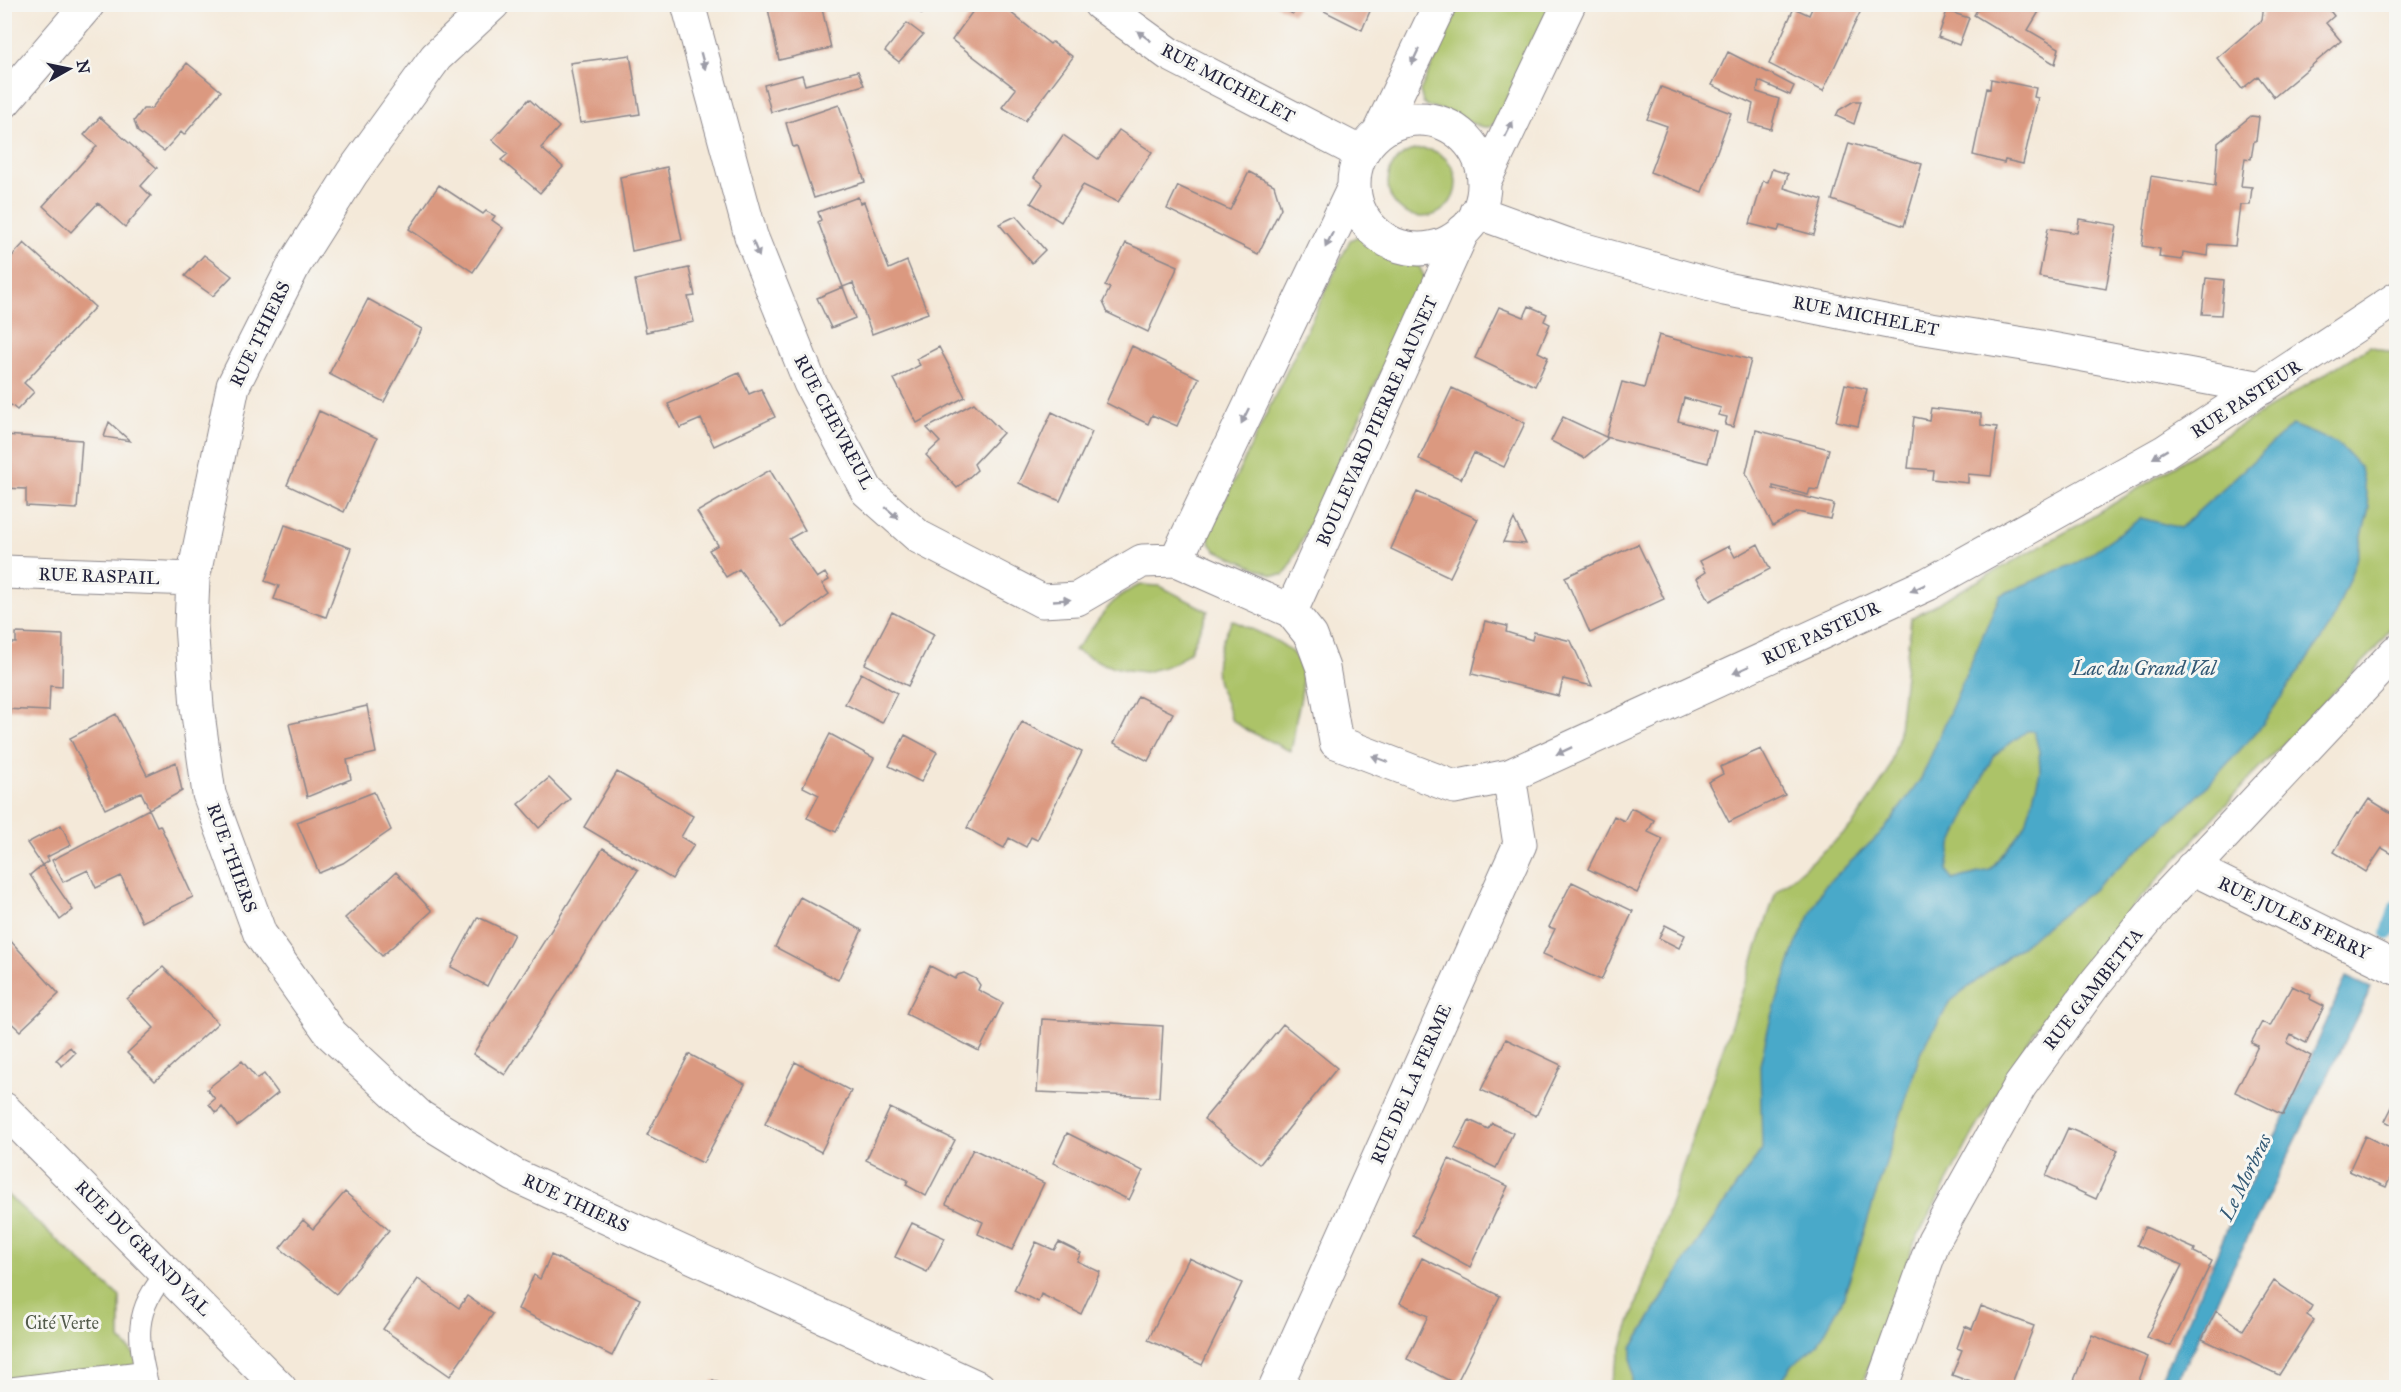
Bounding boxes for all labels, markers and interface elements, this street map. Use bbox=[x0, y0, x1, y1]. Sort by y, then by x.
one-way arrow bbox=[1136, 30, 1152, 42]
street label: RUE MICHELET bbox=[1157, 38, 1299, 128]
north arrow bbox=[39, 39, 99, 99]
one-way arrow bbox=[1410, 49, 1419, 66]
one-way arrow bbox=[698, 52, 708, 70]
text: N bbox=[73, 59, 94, 75]
one-way arrow bbox=[1505, 121, 1514, 138]
one-way arrow bbox=[1324, 231, 1333, 248]
one-way arrow bbox=[751, 240, 761, 258]
street label: RUE THIERS bbox=[225, 278, 295, 390]
street label: RUE MICHELET bbox=[1791, 291, 1941, 341]
street label: BOULEVARD PIERRE RAUNET bbox=[1312, 292, 1442, 550]
street label: RUE CHEVREUL bbox=[789, 351, 879, 494]
street label: RUE PASTEUR bbox=[2187, 354, 2306, 443]
one-way arrow bbox=[1240, 407, 1249, 424]
one-way arrow bbox=[2152, 449, 2168, 460]
one-way arrow bbox=[884, 506, 899, 519]
street label: RUE RASPAIL bbox=[38, 563, 161, 589]
one-way arrow bbox=[1910, 584, 1927, 593]
one-way arrow bbox=[1053, 595, 1072, 604]
street label: RUE PASTEUR bbox=[1759, 596, 1885, 670]
water label: Lac du Grand Val bbox=[2071, 656, 2217, 680]
one-way arrow bbox=[1732, 666, 1750, 675]
one-way arrow bbox=[1554, 746, 1572, 756]
one-way arrow bbox=[1371, 754, 1389, 764]
street label: RUE THIERS bbox=[202, 800, 262, 916]
street label: RUE JULES FERRY bbox=[2214, 872, 2374, 965]
street label: RUE GAMBETTA bbox=[2039, 924, 2147, 1054]
street label: RUE DE LA FERME bbox=[1366, 1001, 1456, 1167]
water label: Le Morbras bbox=[2213, 1129, 2277, 1225]
street label: RUE THIERS bbox=[519, 1169, 633, 1237]
street label: RUE DU GRAND VAL bbox=[70, 1175, 216, 1321]
park label: Cité Verte bbox=[25, 1312, 99, 1334]

